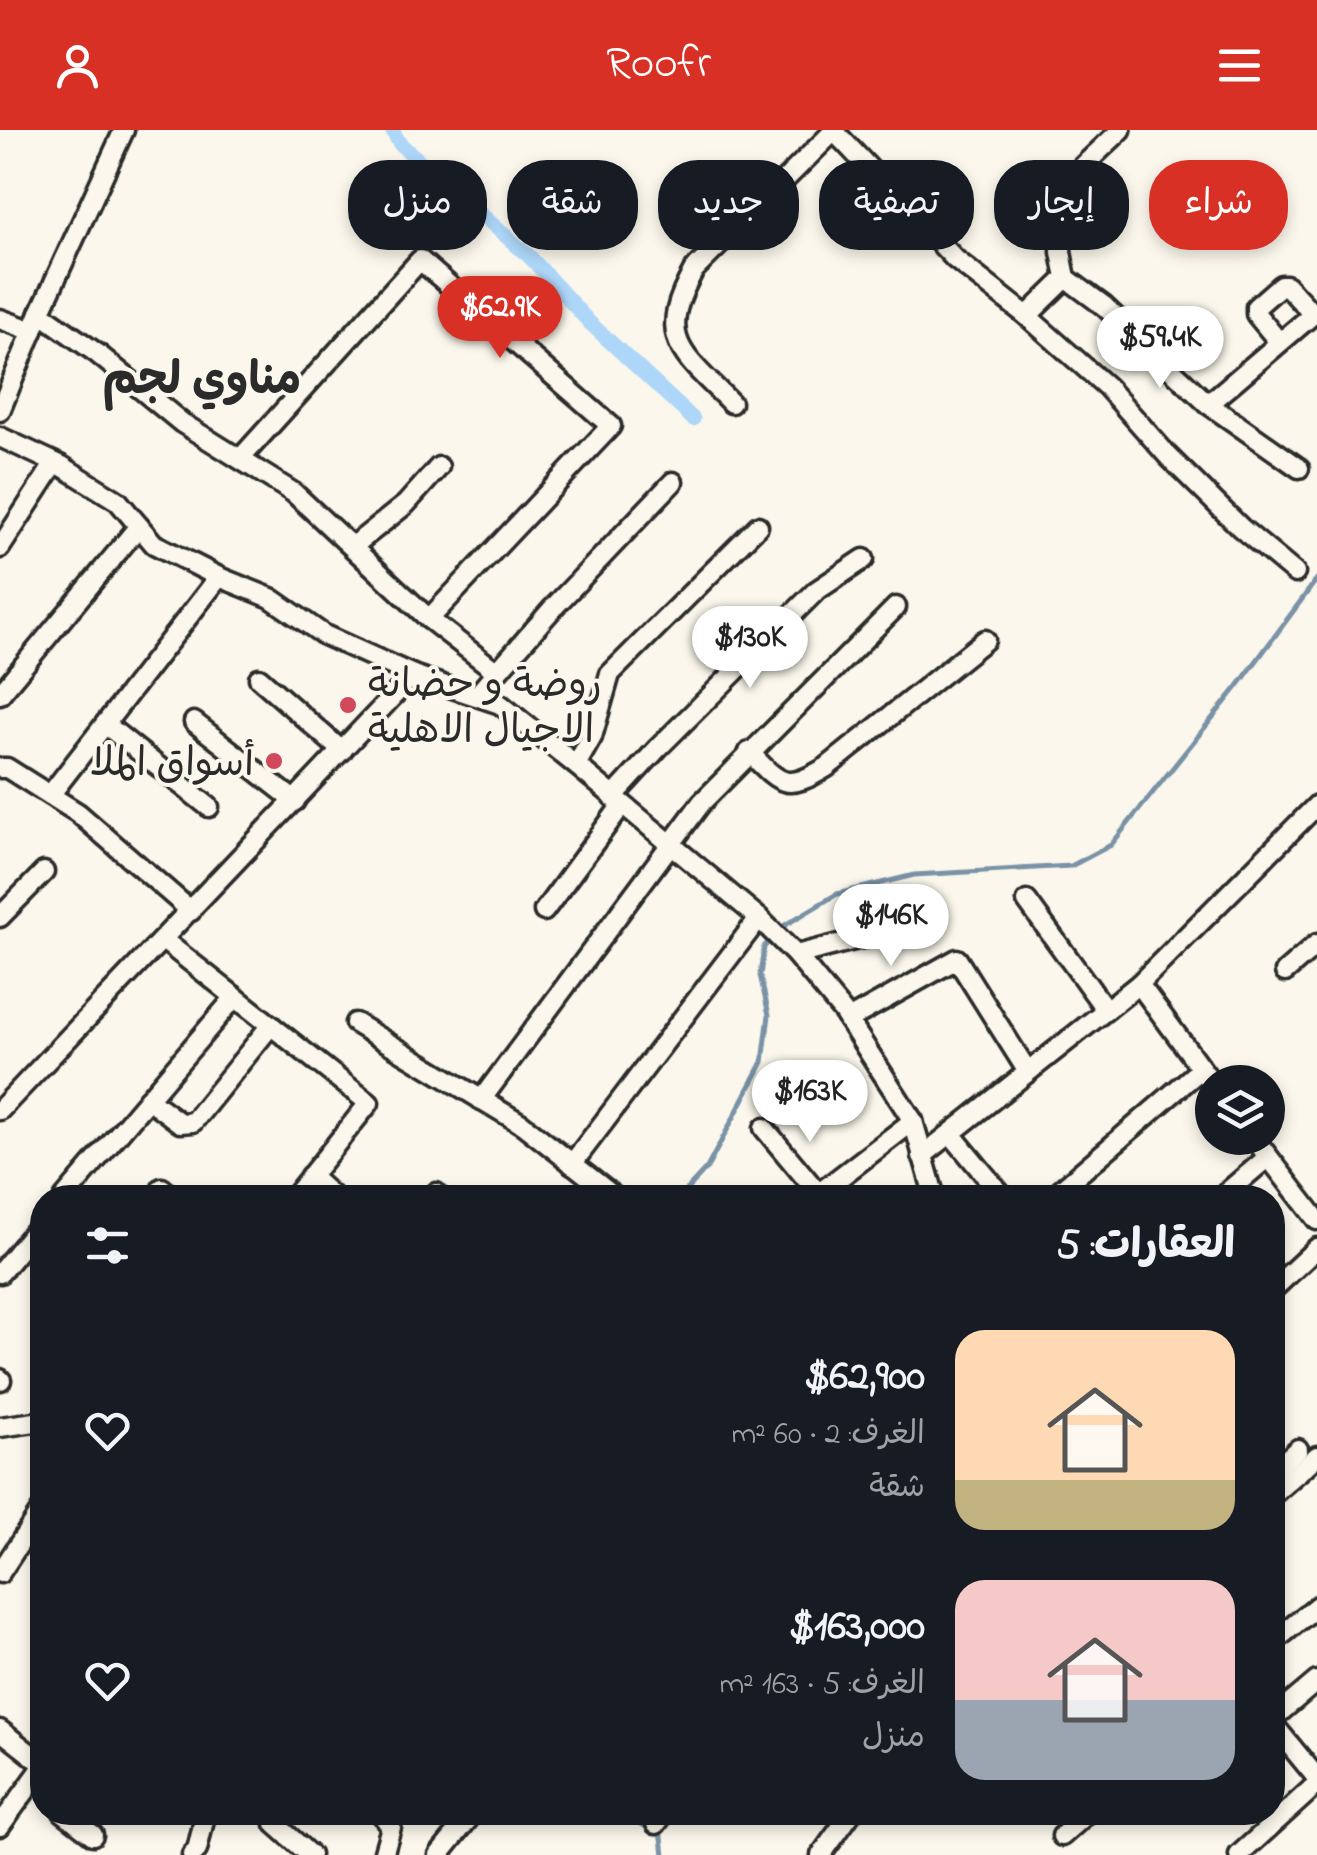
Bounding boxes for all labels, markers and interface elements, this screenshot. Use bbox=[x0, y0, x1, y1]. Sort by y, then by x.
text: Roofr bbox=[606, 32, 711, 98]
icon: person bbox=[50, 38, 105, 93]
icon: menu bbox=[1212, 38, 1267, 93]
chip: منزل bbox=[348, 160, 487, 250]
chip: شقة bbox=[507, 160, 638, 250]
chip: جديد bbox=[658, 160, 799, 250]
chip: تصفية bbox=[819, 160, 974, 250]
chip: إيجار bbox=[994, 160, 1129, 250]
chip: شراء bbox=[1149, 160, 1288, 250]
pin: $62.9K bbox=[419, 276, 581, 361]
text: $62.9K bbox=[459, 285, 541, 332]
pin: $59.4K bbox=[1079, 306, 1241, 391]
text: $59.4K bbox=[1119, 315, 1201, 362]
district label: مناوي لجم bbox=[103, 349, 301, 415]
pin: $130K bbox=[680, 606, 820, 691]
text: $130K bbox=[714, 615, 786, 662]
place label: روضة و حضانة الاجيال الاهلية bbox=[368, 657, 602, 762]
marker: روضة و حضانة الاجيال الاهلية bbox=[337, 694, 359, 716]
place label: أسواق الملا bbox=[90, 736, 254, 795]
marker: أسواق الملا bbox=[263, 750, 285, 772]
pin: $146K bbox=[821, 884, 961, 969]
text: $146K bbox=[855, 893, 927, 940]
pin: $163K bbox=[740, 1060, 880, 1145]
map controls bbox=[1195, 1065, 1285, 1155]
button: layers bbox=[1195, 1065, 1285, 1155]
text: $163K bbox=[774, 1069, 846, 1116]
text: العقارات: 5 bbox=[1056, 1216, 1235, 1277]
icon: filters bbox=[80, 1218, 135, 1273]
text: $62,900 bbox=[804, 1347, 925, 1408]
icon: home bbox=[1035, 1370, 1155, 1490]
icon: heart bbox=[80, 1403, 135, 1458]
text: الغرف: 2 · 60 m² bbox=[731, 1412, 925, 1459]
text: شقة bbox=[869, 1465, 925, 1512]
text: $163,000 bbox=[789, 1597, 925, 1658]
icon: home bbox=[1035, 1620, 1155, 1740]
icon: heart bbox=[80, 1653, 135, 1708]
text: الغرف: 5 · 163 m² bbox=[720, 1662, 925, 1709]
text: منزل bbox=[862, 1715, 925, 1762]

